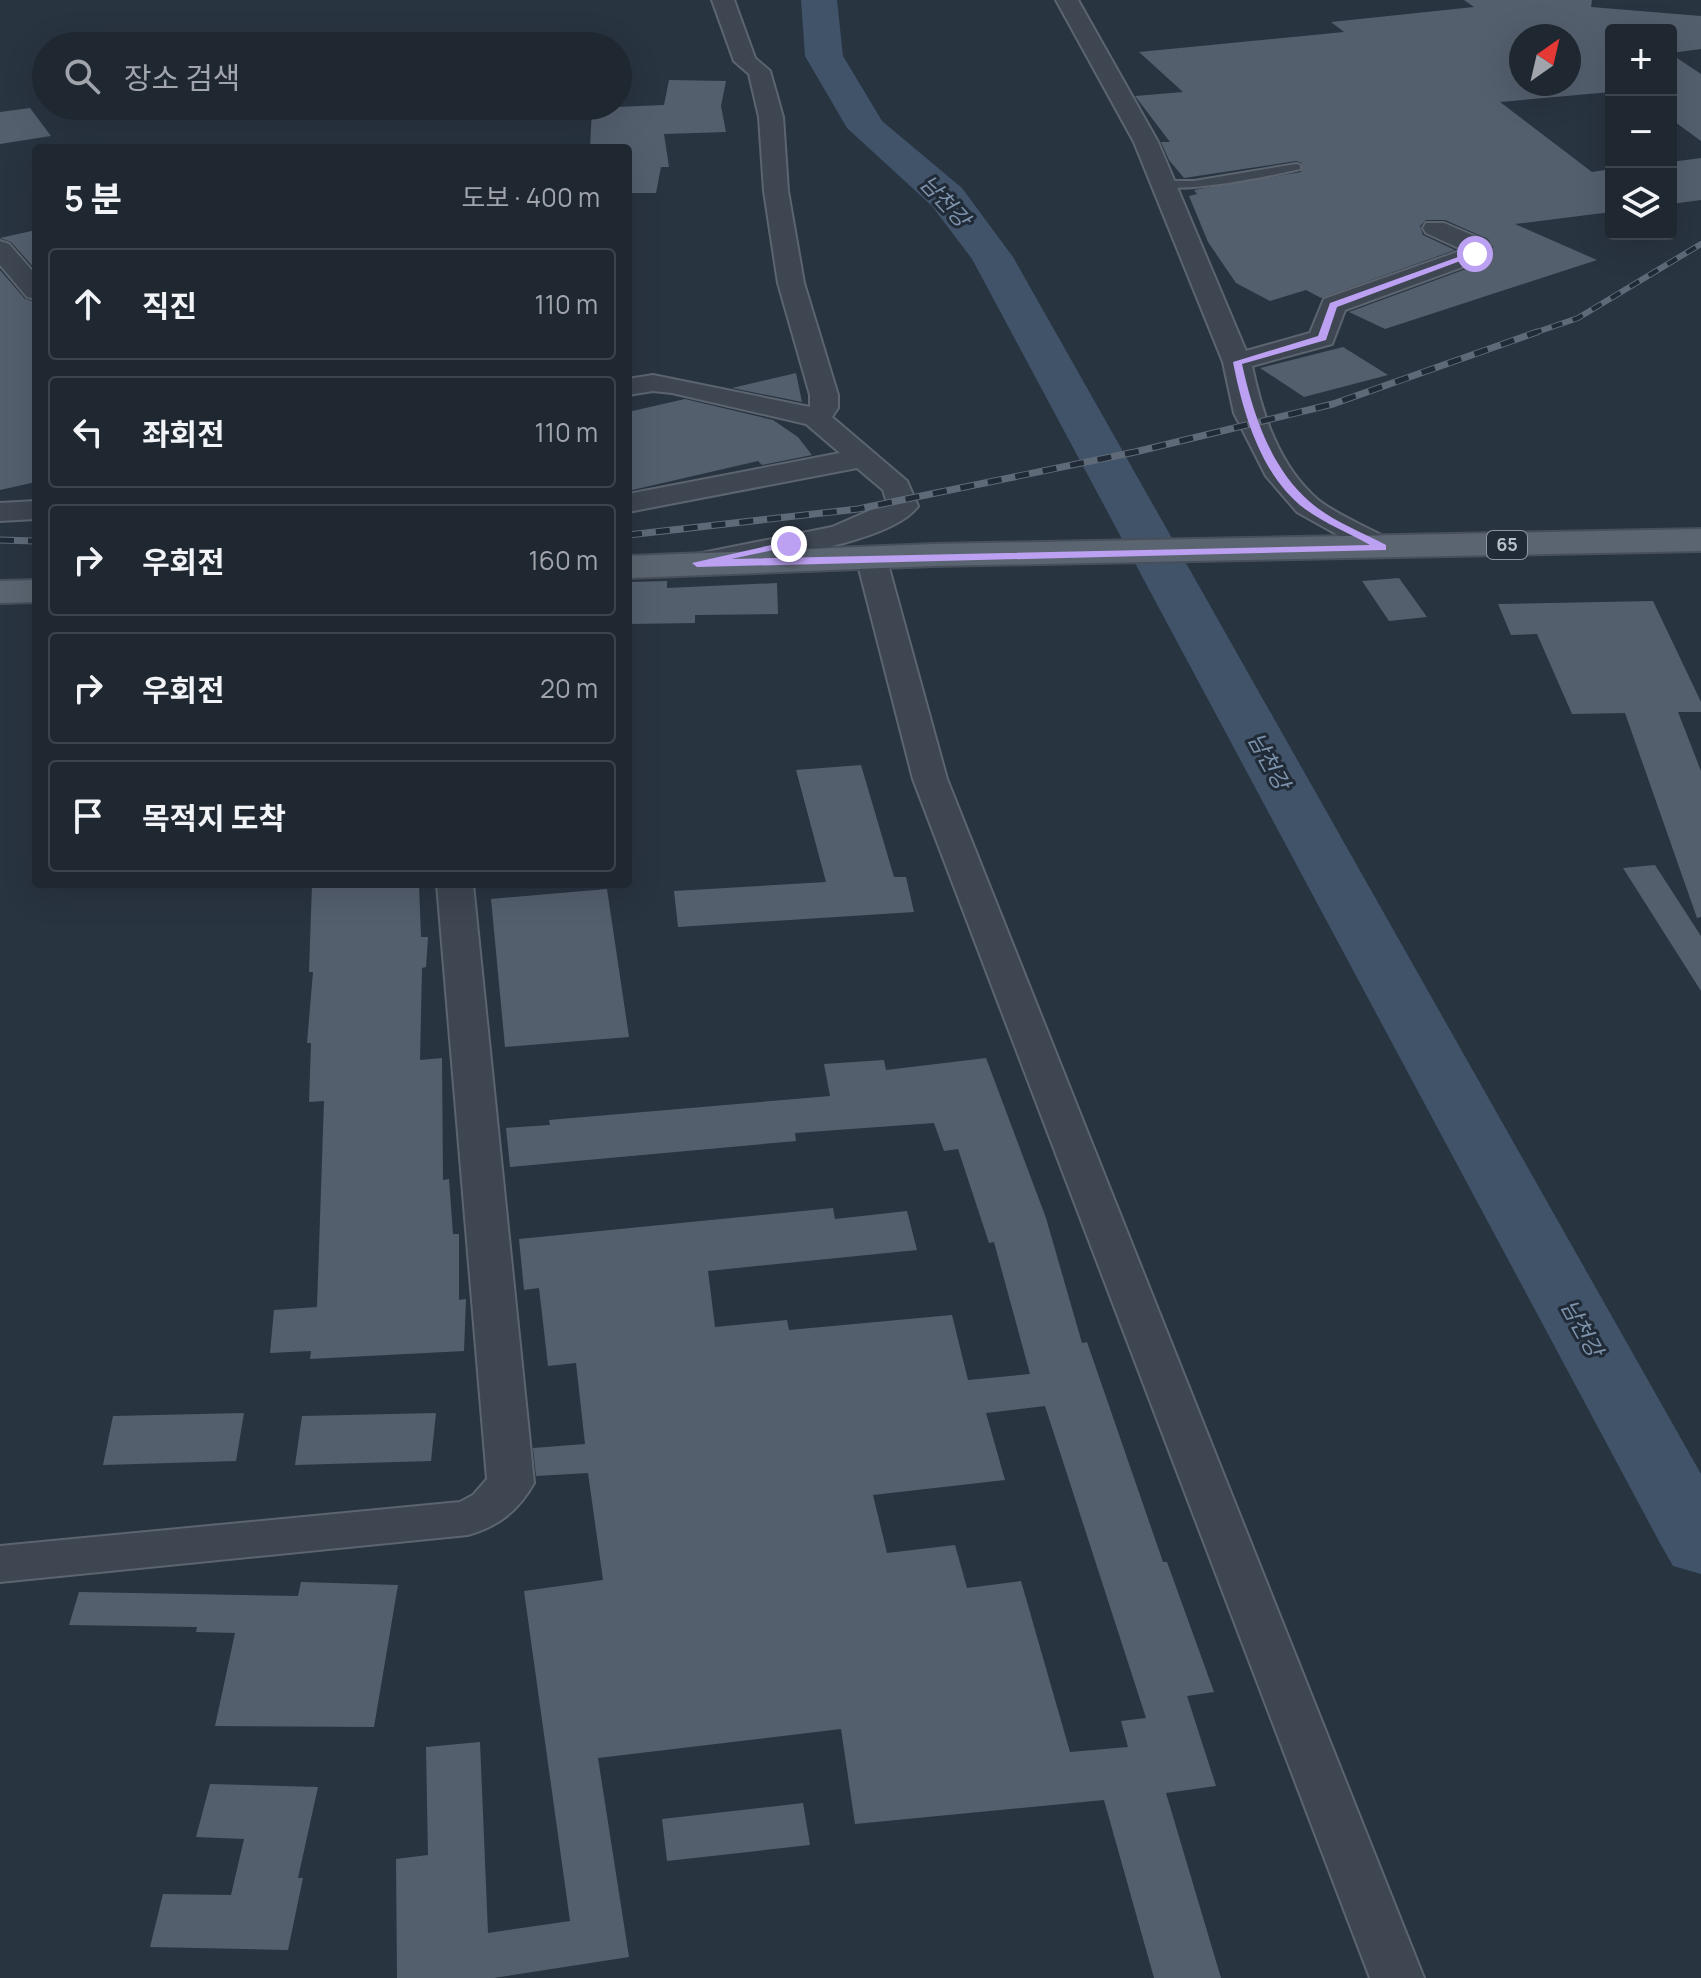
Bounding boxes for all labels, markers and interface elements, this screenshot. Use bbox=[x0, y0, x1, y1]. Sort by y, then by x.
north arrow bbox=[1509, 24, 1581, 96]
map controls bbox=[1605, 24, 1677, 240]
button: + bbox=[1605, 24, 1677, 96]
search box bbox=[32, 32, 632, 120]
icon: search bbox=[60, 54, 104, 98]
text: 장소 검색 bbox=[124, 57, 240, 98]
button: − bbox=[1605, 96, 1677, 168]
button: layers bbox=[1605, 168, 1677, 240]
water label: 남천강 bbox=[913, 169, 979, 235]
text: 5 분 bbox=[64, 175, 122, 221]
text: 도보 · 400 m bbox=[462, 179, 600, 215]
route start bbox=[1457, 236, 1493, 272]
icon: ahead bbox=[66, 282, 110, 326]
text: 직진 bbox=[142, 285, 197, 326]
text: 110 m bbox=[535, 286, 598, 322]
icon: left bbox=[66, 410, 110, 454]
text: 좌회전 bbox=[142, 413, 225, 454]
text: 110 m bbox=[535, 414, 598, 450]
route end bbox=[771, 526, 807, 562]
road number: 65 bbox=[1487, 531, 1527, 559]
icon: right bbox=[66, 538, 110, 582]
text: 우회전 bbox=[142, 541, 225, 582]
text: 160 m bbox=[529, 542, 598, 578]
icon: right bbox=[66, 666, 110, 710]
text: 우회전 bbox=[142, 669, 225, 710]
text: 20 m bbox=[540, 670, 598, 706]
water label: 남천강 bbox=[1241, 727, 1298, 797]
icon: arrive bbox=[66, 794, 110, 838]
text: 목적지 도착 bbox=[142, 797, 286, 838]
water label: 남천강 bbox=[1554, 1294, 1611, 1364]

